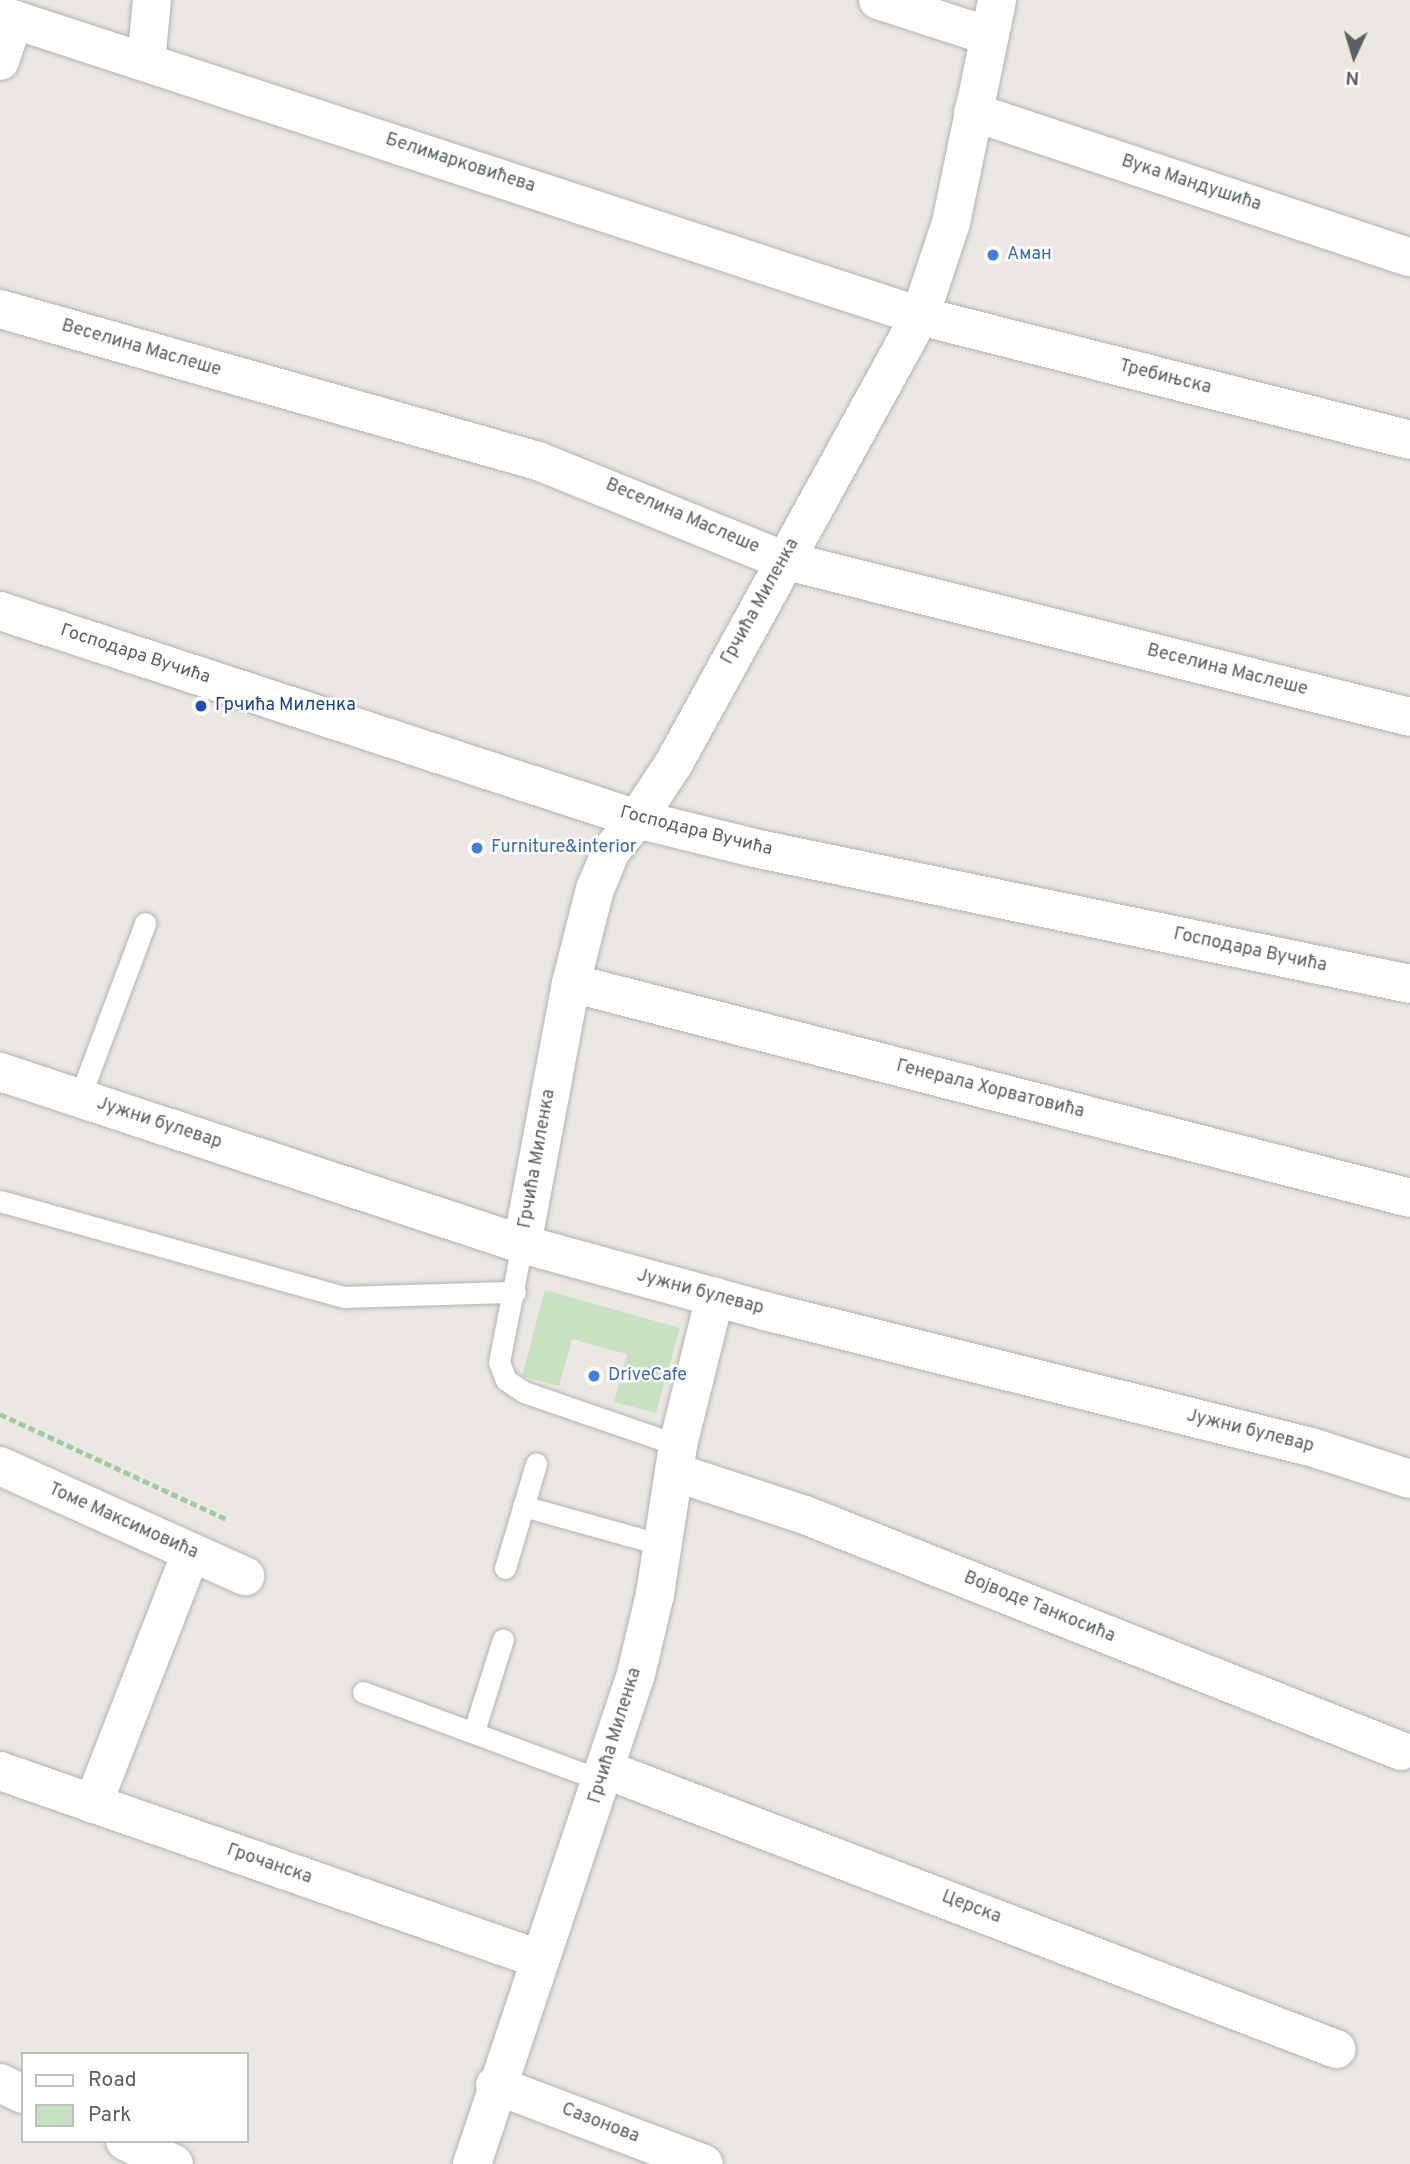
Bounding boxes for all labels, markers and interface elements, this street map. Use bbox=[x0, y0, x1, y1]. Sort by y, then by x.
north arrow bbox=[1319, 21, 1389, 91]
text: N bbox=[1345, 65, 1360, 89]
street label: Белимарковићева bbox=[382, 130, 538, 198]
street label: Вука Мандушића bbox=[1118, 151, 1264, 217]
place label: Аман bbox=[1007, 244, 1052, 266]
marker: Аман bbox=[985, 247, 1001, 263]
street label: Веселина Маслеше bbox=[59, 316, 223, 382]
street label: Требињска bbox=[1117, 356, 1213, 400]
street label: Веселина Маслеше bbox=[602, 475, 762, 559]
street label: Грчића Миленка bbox=[717, 535, 805, 669]
street label: Господара Вучића bbox=[57, 621, 213, 689]
street label: Веселина Маслеше bbox=[1144, 641, 1310, 701]
place label: Грчића Миленка bbox=[215, 695, 356, 717]
marker: Грчића Миленка bbox=[193, 698, 209, 714]
street label: Господара Вучића bbox=[618, 803, 774, 861]
place label: Furniture&interior bbox=[491, 837, 637, 859]
marker: Furniture&interior bbox=[469, 840, 485, 856]
street label: Господара Вучића bbox=[1171, 924, 1329, 978]
street label: Генерала Хорватовића bbox=[894, 1056, 1086, 1124]
street label: Грчића Миленка bbox=[515, 1088, 561, 1230]
street label: Јужни булевар bbox=[94, 1094, 224, 1154]
street label: Јужни булевар bbox=[634, 1266, 766, 1320]
place label: DriveCafe bbox=[608, 1365, 687, 1387]
marker: DriveCafe bbox=[586, 1368, 602, 1384]
street label: Јужни булевар bbox=[1184, 1406, 1316, 1458]
street label: Томе Максимовића bbox=[45, 1479, 201, 1565]
street label: Војводе Танкосића bbox=[960, 1568, 1118, 1648]
street label: Грчића Миленка bbox=[585, 1666, 647, 1806]
street label: Грочанска bbox=[224, 1840, 314, 1890]
street label: Церска bbox=[938, 1887, 1004, 1929]
legend bbox=[21, 2052, 248, 2143]
text: Road bbox=[88, 2067, 137, 2094]
street label: Сазонова bbox=[558, 2099, 642, 2149]
text: Park bbox=[88, 2102, 131, 2129]

